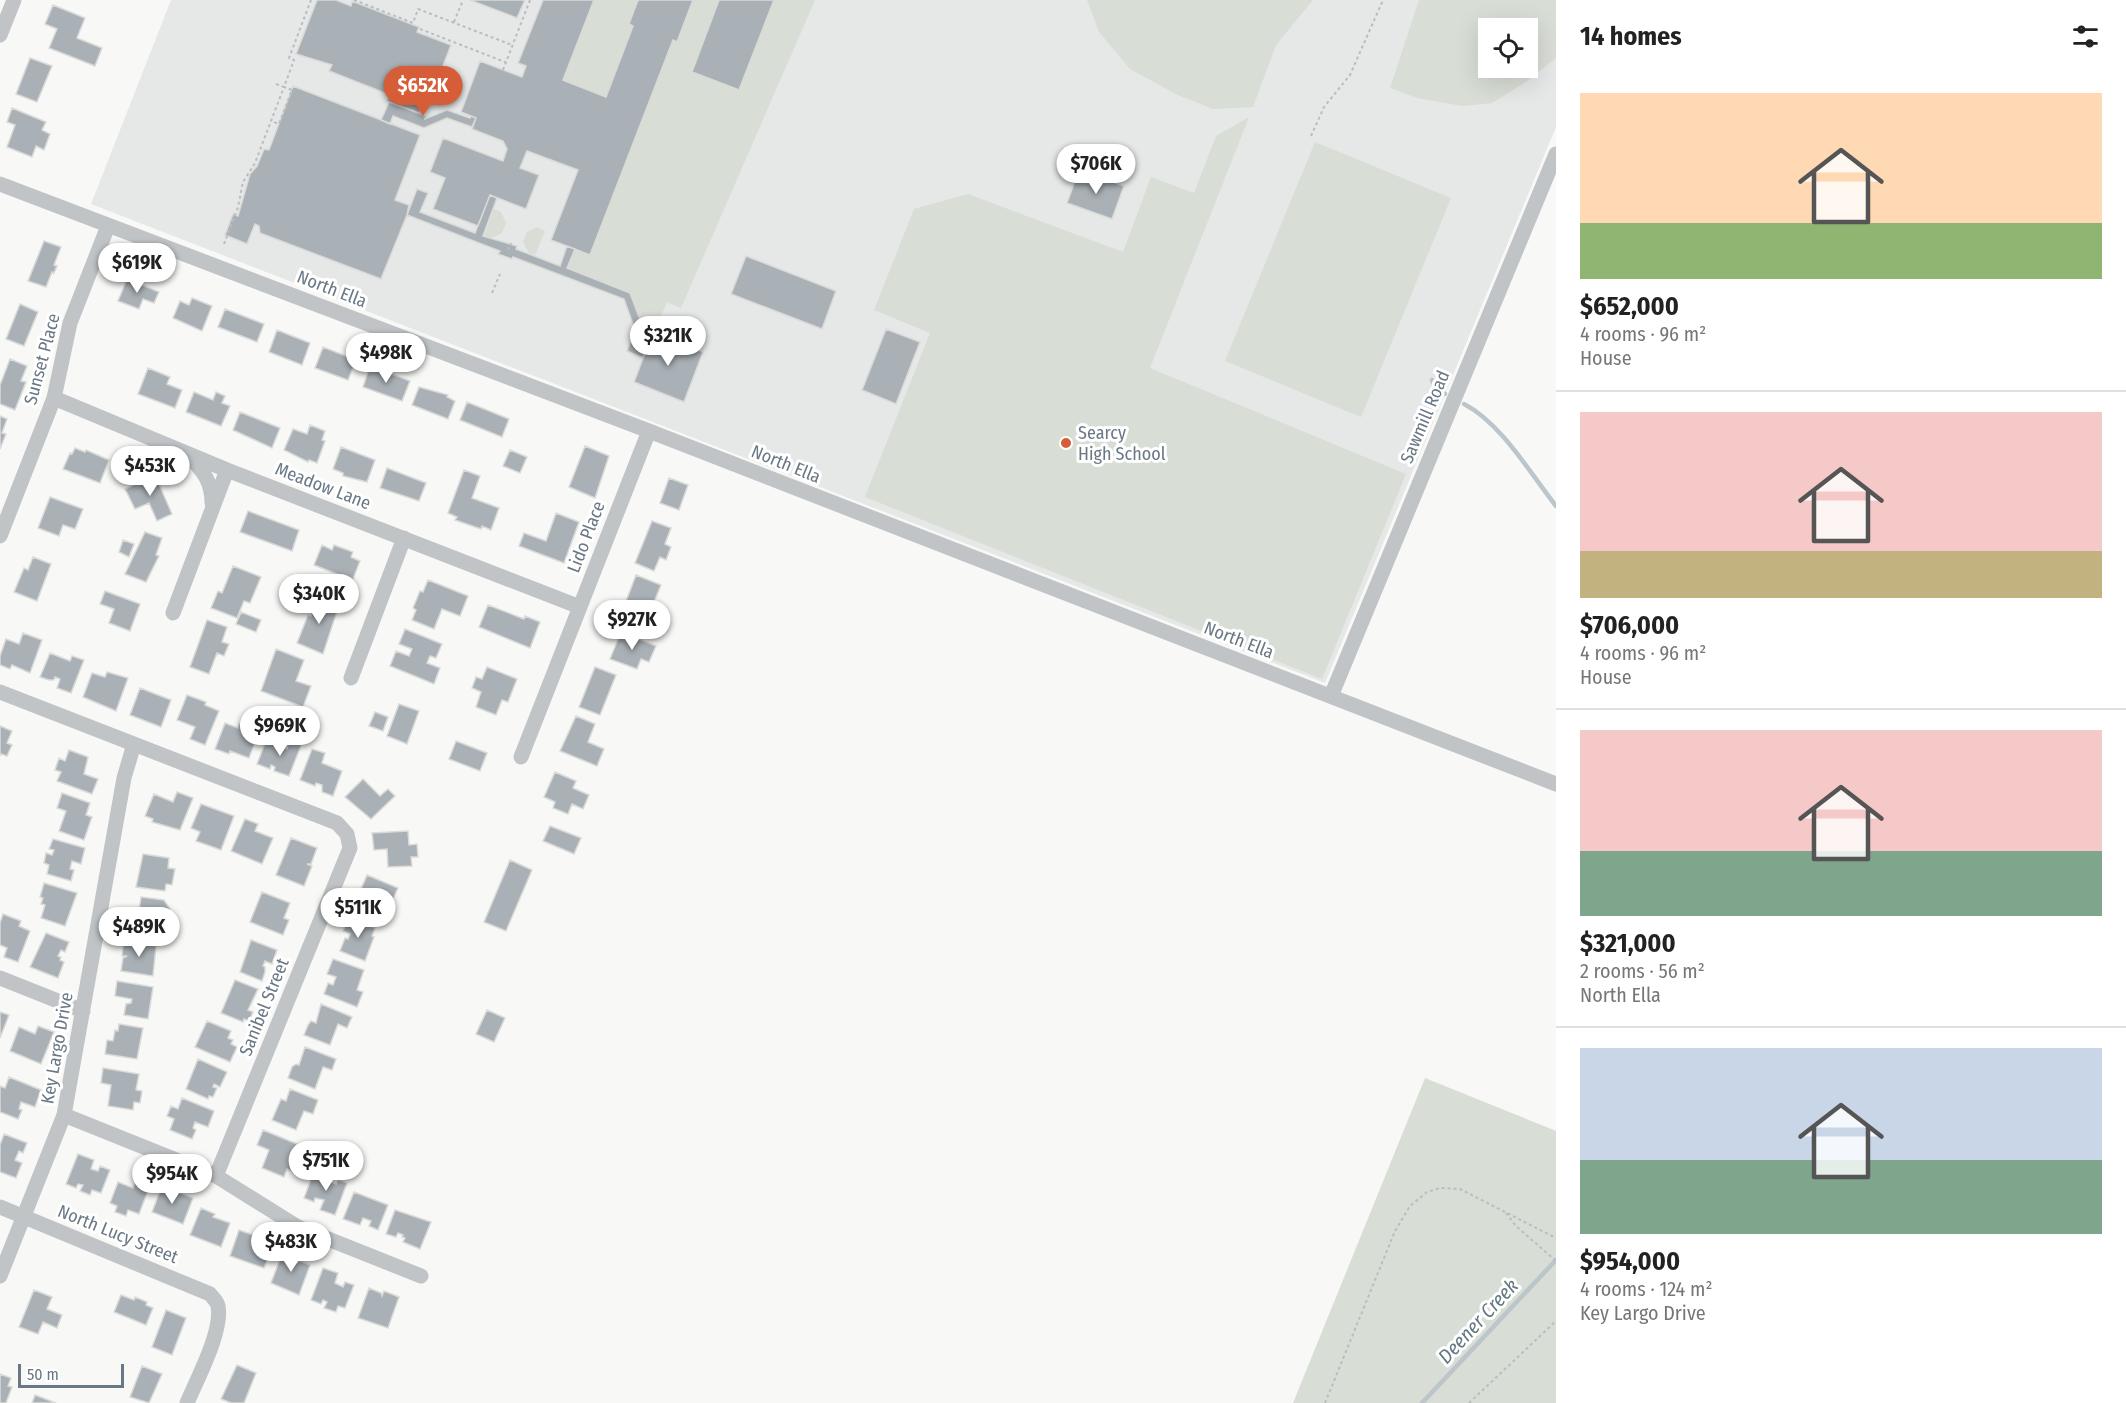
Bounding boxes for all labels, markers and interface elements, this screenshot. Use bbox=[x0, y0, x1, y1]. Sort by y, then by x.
map controls bbox=[1478, 18, 1538, 78]
button: locate bbox=[1478, 18, 1538, 78]
icon: filters bbox=[2069, 20, 2102, 53]
text: 14 homes bbox=[1580, 21, 1682, 52]
pin: $652K bbox=[381, 66, 465, 117]
text: $652K bbox=[398, 73, 448, 97]
icon: home bbox=[1787, 132, 1895, 240]
pin: $706K bbox=[1054, 144, 1138, 195]
text: $706K bbox=[1071, 151, 1122, 175]
pin: $619K bbox=[95, 243, 179, 294]
text: $619K bbox=[112, 250, 162, 274]
street label: North Ella bbox=[294, 266, 370, 312]
text: $652,000 bbox=[1580, 291, 1679, 322]
street label: Sunset Place bbox=[19, 311, 65, 407]
pin: $321K bbox=[626, 316, 710, 367]
text: 4 rooms · 96 m² bbox=[1580, 322, 1706, 346]
text: $321K bbox=[644, 323, 692, 347]
pin: $498K bbox=[344, 333, 428, 384]
text: $498K bbox=[360, 340, 412, 364]
text: House bbox=[1580, 346, 1632, 370]
street label: Sawmill Road bbox=[1396, 367, 1454, 467]
place label: Searcy High School bbox=[1078, 422, 1166, 465]
marker: Searcy High School bbox=[1059, 436, 1073, 450]
street label: North Ella bbox=[748, 440, 824, 488]
pin: $453K bbox=[108, 446, 192, 497]
icon: home bbox=[1787, 451, 1895, 559]
text: $453K bbox=[125, 453, 175, 477]
street label: Meadow Lane bbox=[272, 458, 374, 514]
street label: Lido Place bbox=[562, 498, 610, 576]
pin: $340K bbox=[277, 574, 361, 625]
text: $340K bbox=[293, 581, 345, 605]
pin: $927K bbox=[590, 600, 674, 651]
text: $927K bbox=[608, 607, 657, 631]
text: $706,000 bbox=[1580, 610, 1679, 641]
street label: North Ella bbox=[1201, 617, 1277, 663]
text: 4 rooms · 96 m² bbox=[1580, 641, 1706, 665]
text: House bbox=[1580, 665, 1632, 689]
pin: $969K bbox=[238, 706, 322, 757]
text: $969K bbox=[254, 713, 306, 737]
icon: home bbox=[1787, 769, 1895, 877]
pin: $511K bbox=[316, 888, 400, 939]
text: $511K bbox=[335, 895, 381, 919]
pin: $489K bbox=[97, 907, 181, 958]
text: $489K bbox=[113, 914, 165, 938]
text: $321,000 bbox=[1580, 928, 1676, 959]
street label: Sanibel Street bbox=[234, 955, 294, 1059]
text: 2 rooms · 56 m² bbox=[1580, 959, 1705, 983]
text: North Ella bbox=[1580, 983, 1661, 1007]
street label: Key Largo Drive bbox=[36, 990, 78, 1106]
icon: home bbox=[1787, 1087, 1895, 1195]
pin: $751K bbox=[284, 1141, 368, 1192]
text: $751K bbox=[303, 1148, 349, 1172]
pin: $954K bbox=[130, 1154, 214, 1205]
text: $954K bbox=[146, 1161, 198, 1185]
street label: North Lucy Street bbox=[55, 1200, 181, 1268]
pin: $483K bbox=[249, 1222, 333, 1273]
text: $483K bbox=[265, 1229, 317, 1253]
text: $954,000 bbox=[1580, 1246, 1680, 1277]
water label: Deener Creek bbox=[1433, 1274, 1523, 1368]
text: 4 rooms · 124 m² bbox=[1580, 1277, 1713, 1301]
text: Key Largo Drive bbox=[1580, 1301, 1706, 1325]
scale bar bbox=[18, 1361, 124, 1388]
text: 50 m bbox=[27, 1365, 59, 1384]

